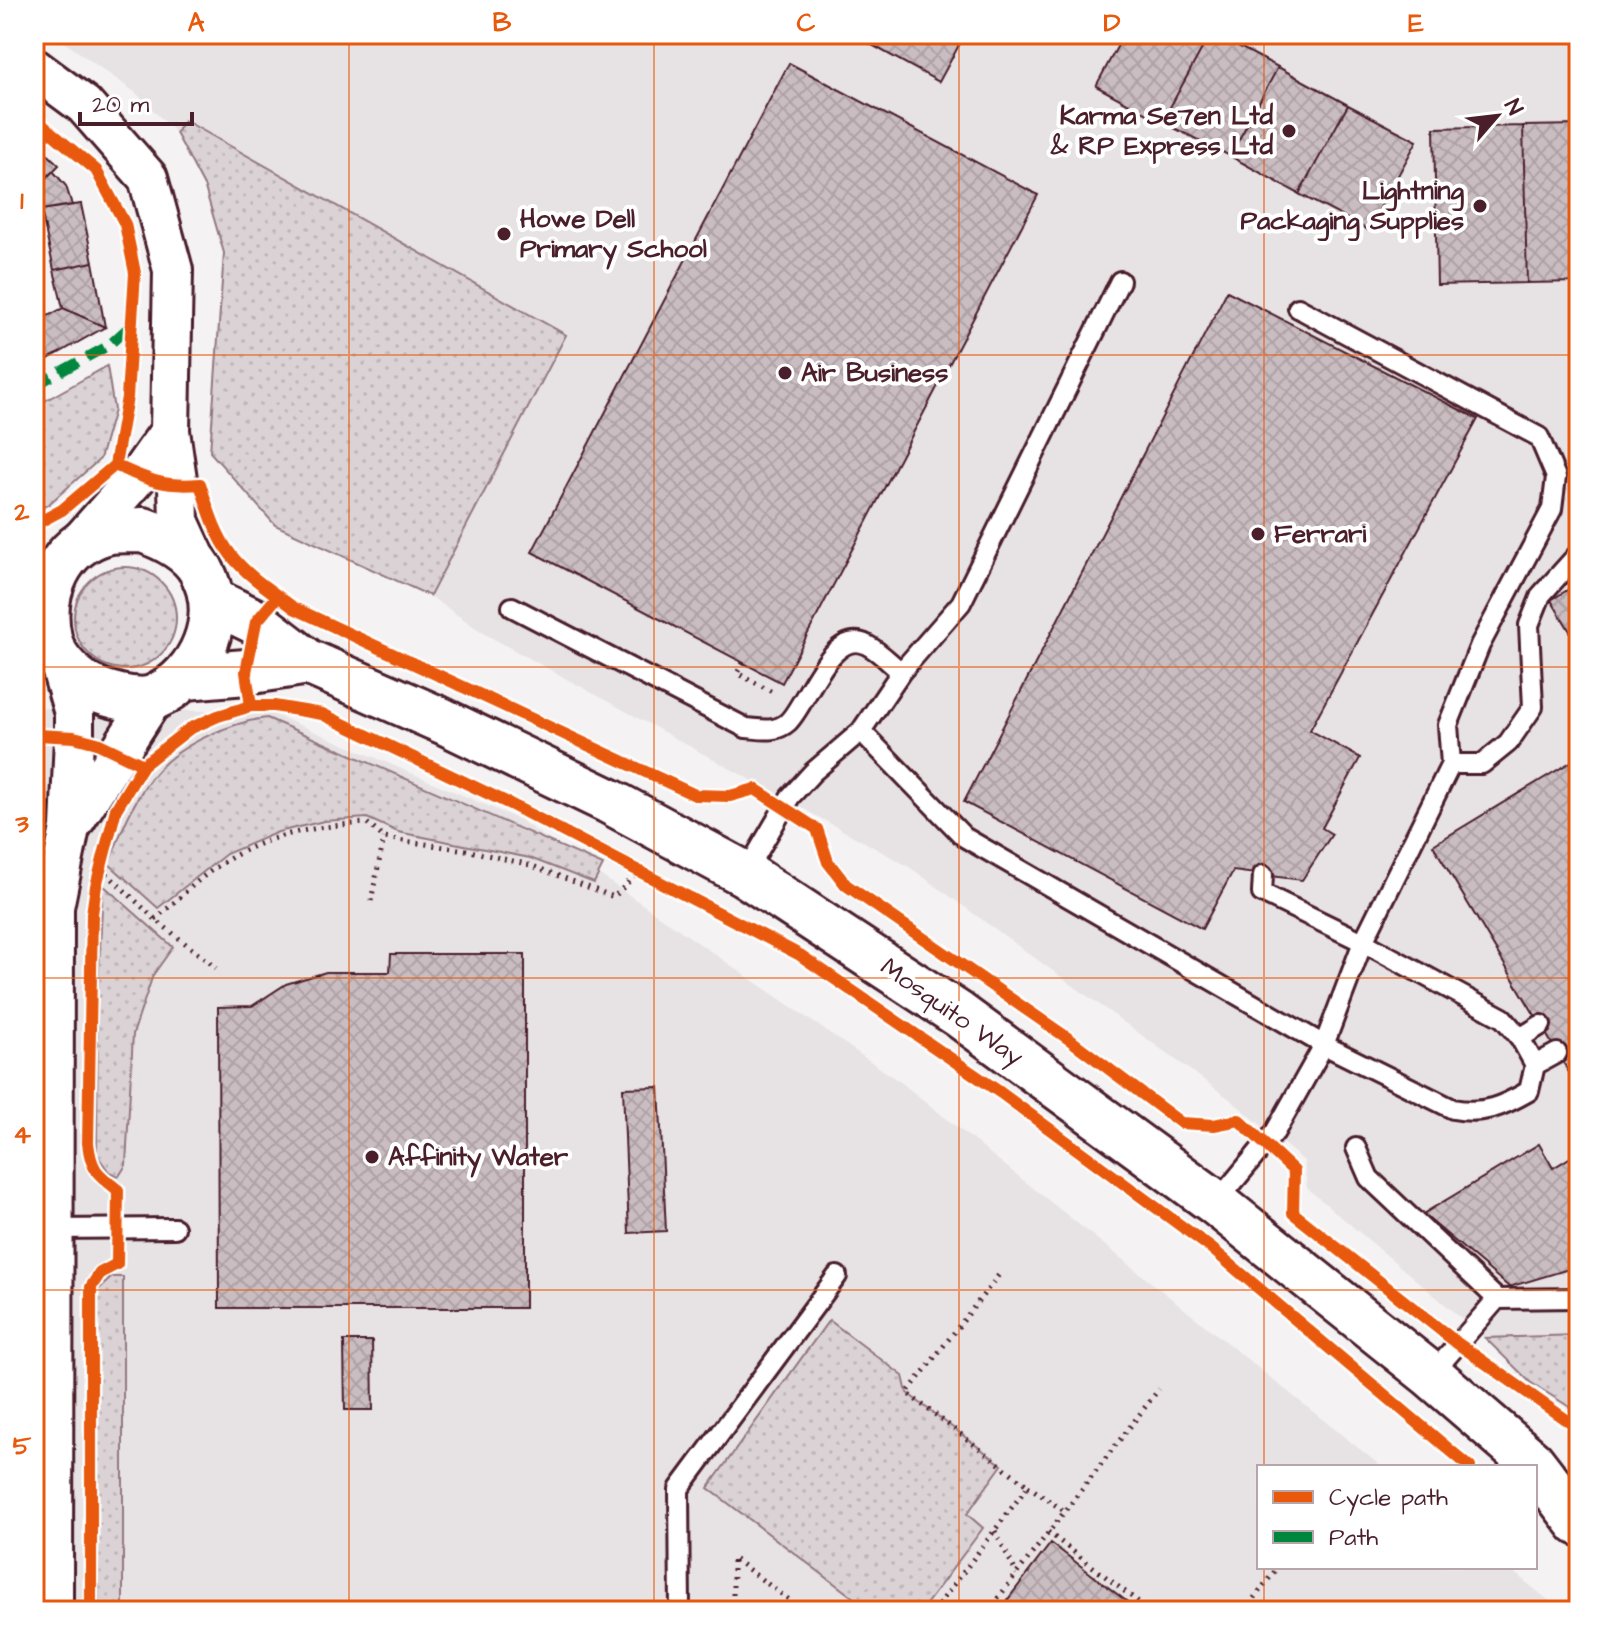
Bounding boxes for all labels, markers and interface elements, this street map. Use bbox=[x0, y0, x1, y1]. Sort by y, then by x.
text: A bbox=[188, 5, 205, 41]
text: B bbox=[493, 5, 512, 41]
text: C bbox=[797, 5, 816, 41]
text: D bbox=[1104, 5, 1121, 41]
text: E bbox=[1408, 5, 1424, 41]
scale bar bbox=[80, 76, 192, 126]
north arrow bbox=[1457, 76, 1537, 156]
text: 20 m bbox=[92, 88, 149, 122]
text: N bbox=[1496, 94, 1530, 121]
place label: Karma Se7en Ltd & RP Express Ltd bbox=[1050, 98, 1274, 164]
marker: Karma Se7en Ltd & RP Express Ltd bbox=[1280, 122, 1298, 140]
place label: Lightning Packaging Supplies bbox=[1240, 173, 1465, 242]
text: 1 bbox=[20, 183, 24, 219]
marker: Lightning Packaging Supplies bbox=[1471, 197, 1489, 215]
place label: Howe Dell Primary School bbox=[520, 201, 707, 270]
marker: Howe Dell Primary School bbox=[495, 225, 513, 243]
place label: Air Business bbox=[801, 355, 948, 391]
marker: Air Business bbox=[776, 364, 794, 382]
text: 2 bbox=[14, 494, 30, 530]
place label: Ferrari bbox=[1274, 516, 1366, 552]
marker: Ferrari bbox=[1249, 525, 1267, 543]
text: 3 bbox=[14, 806, 29, 842]
street label: Mosquito Way bbox=[872, 949, 1031, 1076]
text: 4 bbox=[13, 1117, 31, 1153]
place label: Affinity Water bbox=[388, 1139, 569, 1178]
marker: Affinity Water bbox=[363, 1148, 381, 1166]
text: 5 bbox=[13, 1428, 32, 1464]
legend bbox=[1257, 1465, 1537, 1569]
text: Cycle path bbox=[1329, 1481, 1448, 1516]
text: Path bbox=[1329, 1521, 1378, 1555]

